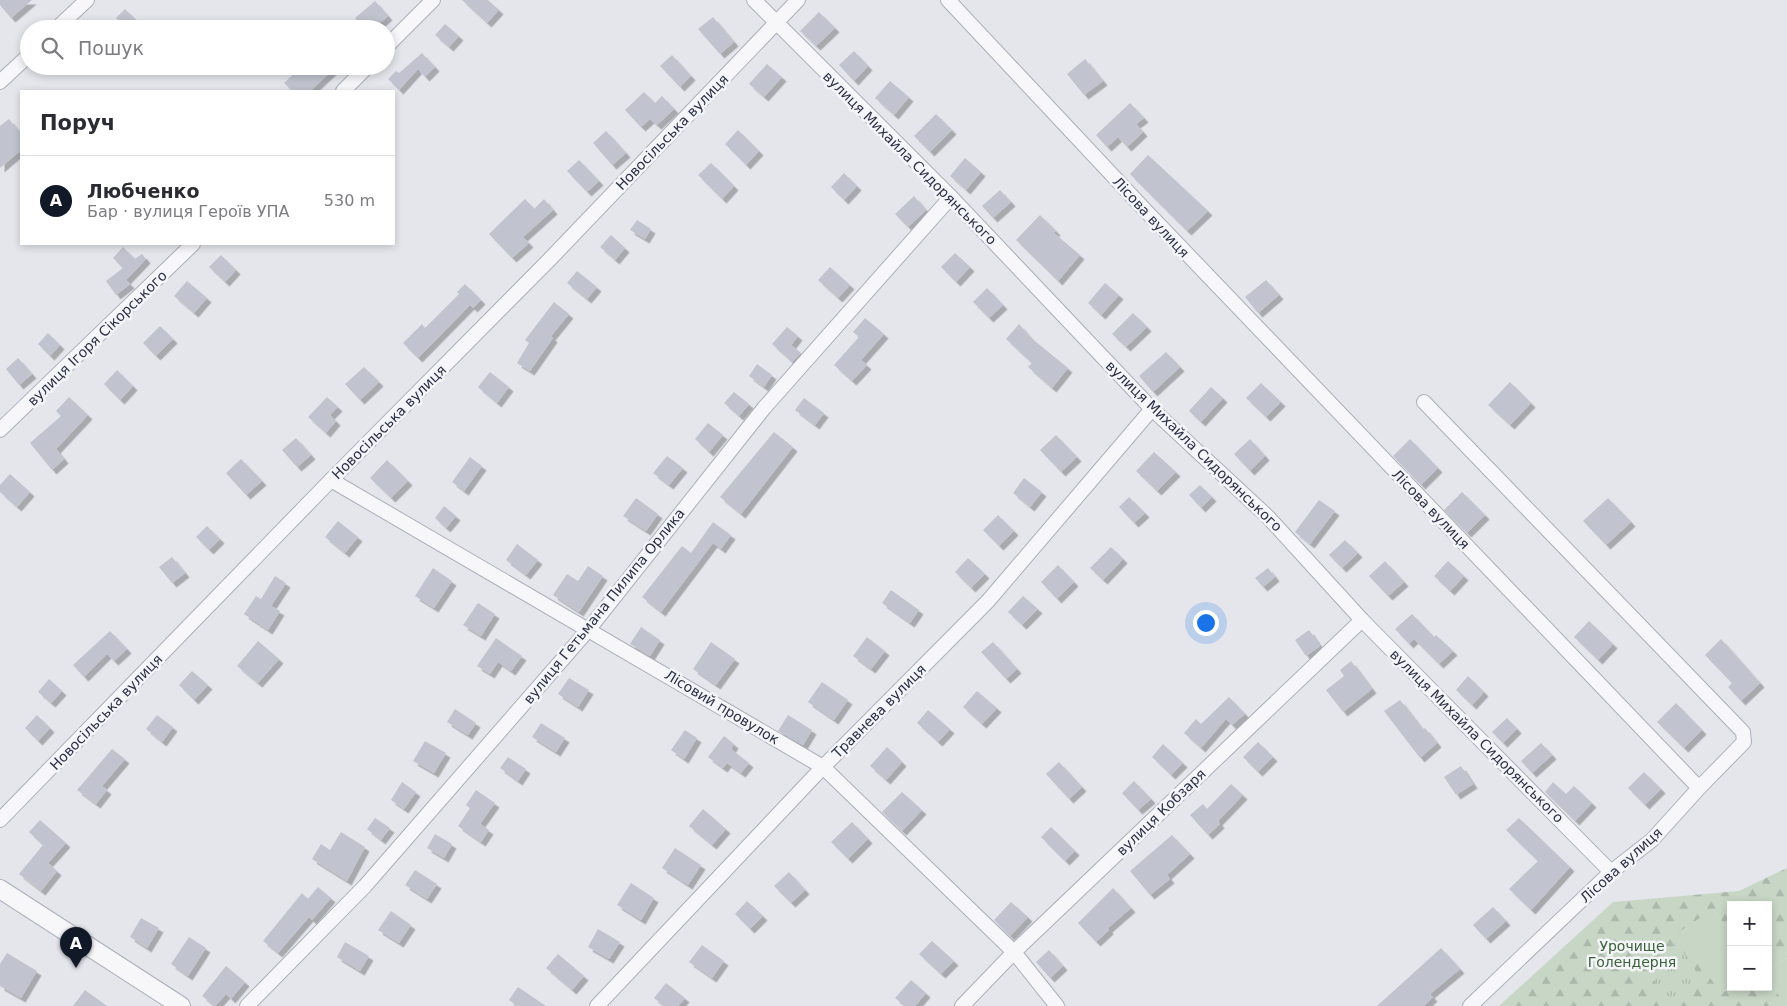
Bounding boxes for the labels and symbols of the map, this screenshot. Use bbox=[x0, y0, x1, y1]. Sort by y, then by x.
street label: вулиця Михайла Сидорянського bbox=[820, 68, 1000, 248]
street label: Новосільська вулиця bbox=[613, 71, 731, 193]
street label: Лісова вулиця bbox=[1110, 173, 1192, 261]
street label: вулиця Ігоря Сікорського bbox=[24, 267, 170, 409]
street label: вулиця Михайла Сидорянського bbox=[1103, 357, 1285, 535]
street label: Новосільська вулиця bbox=[329, 362, 449, 482]
street label: Лісова вулиця bbox=[1389, 466, 1473, 552]
street label: вулиця Гетьмана Пилипа Орлика bbox=[520, 505, 688, 707]
your location bbox=[1193, 610, 1219, 636]
street label: вулиця Михайла Сидорянського bbox=[1387, 646, 1567, 826]
street label: Новосільська вулиця bbox=[47, 651, 165, 773]
street label: Травнева вулиця bbox=[828, 661, 929, 762]
street label: Лісовий провулок bbox=[662, 666, 782, 748]
street label: вулиця Кобзаря bbox=[1113, 765, 1209, 859]
street label: Лісова вулиця bbox=[1577, 824, 1665, 906]
pin: A bbox=[60, 927, 92, 968]
park label: Урочище Голендерня bbox=[1588, 938, 1676, 970]

